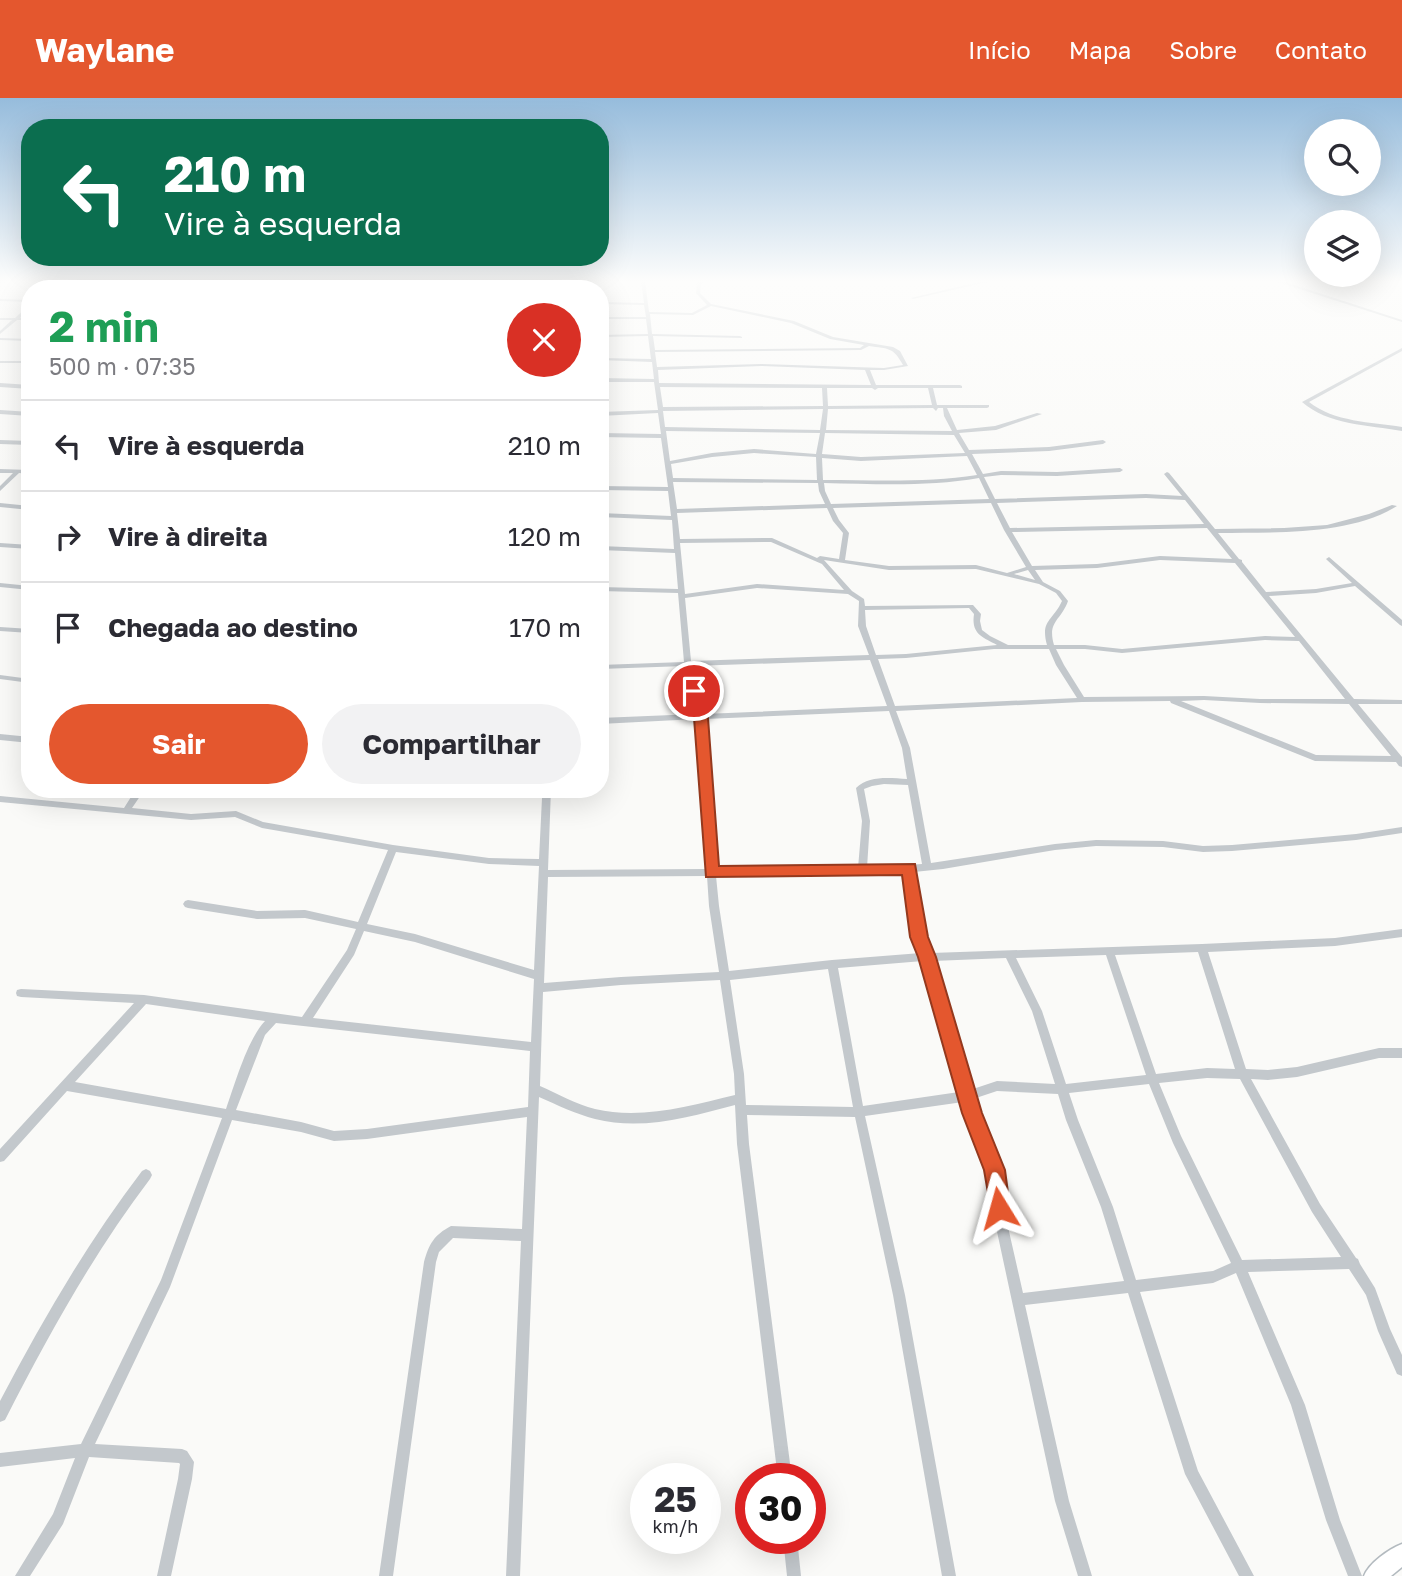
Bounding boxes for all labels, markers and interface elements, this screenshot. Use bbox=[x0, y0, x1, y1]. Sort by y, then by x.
text: Waylane bbox=[35, 30, 174, 69]
text: Início bbox=[968, 35, 1031, 64]
text: Mapa bbox=[1069, 35, 1131, 64]
text: Sobre bbox=[1169, 35, 1237, 64]
text: Contato bbox=[1275, 35, 1367, 64]
map controls bbox=[1304, 119, 1381, 287]
button: search bbox=[1304, 119, 1381, 196]
text: 210 m bbox=[164, 144, 306, 203]
icon: left bbox=[49, 147, 140, 238]
text: Vire à esquerda bbox=[164, 204, 402, 242]
button: layers bbox=[1304, 210, 1381, 287]
text: 2 min bbox=[49, 301, 159, 351]
button: close bbox=[507, 303, 581, 377]
text: 500 m · 07:35 bbox=[49, 352, 196, 380]
icon: left bbox=[49, 427, 87, 465]
text: Vire à esquerda bbox=[108, 430, 304, 461]
text: 210 m bbox=[508, 430, 581, 461]
icon: right bbox=[49, 518, 87, 556]
text: Vire à direita bbox=[108, 521, 268, 552]
text: 120 m bbox=[508, 521, 581, 552]
icon: arrive bbox=[49, 609, 87, 647]
text: Chegada ao destino bbox=[108, 612, 358, 643]
text: 170 m bbox=[509, 612, 581, 643]
pin bbox=[664, 661, 724, 721]
icon: arrive bbox=[675, 672, 713, 710]
button: Sair bbox=[49, 704, 308, 784]
button: Compartilhar bbox=[322, 704, 581, 784]
position arrow bbox=[962, 1171, 1036, 1245]
speed limit sign: 30 bbox=[735, 1463, 826, 1554]
text: 25 bbox=[654, 1478, 697, 1520]
text: km/h bbox=[653, 1515, 698, 1537]

